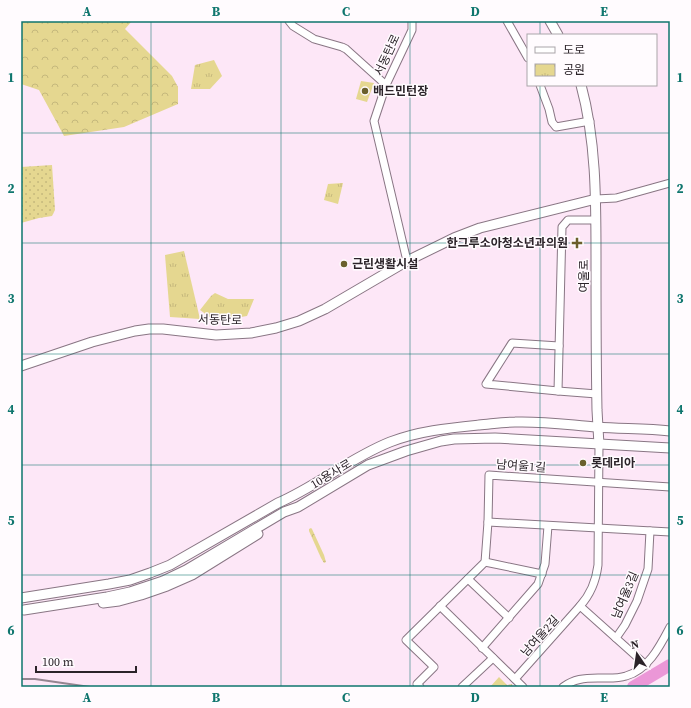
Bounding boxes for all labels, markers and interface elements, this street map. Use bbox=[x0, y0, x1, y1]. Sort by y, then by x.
text: A bbox=[83, 3, 92, 20]
text: B bbox=[212, 3, 221, 20]
text: C bbox=[342, 3, 350, 20]
text: D bbox=[470, 3, 480, 20]
text: E bbox=[600, 3, 608, 20]
street label: 서동탄로 bbox=[370, 32, 404, 78]
legend bbox=[527, 34, 657, 86]
text: 도로 bbox=[563, 42, 585, 58]
text: 공원 bbox=[563, 62, 585, 78]
text: 1 bbox=[7, 69, 15, 86]
text: 1 bbox=[676, 69, 684, 86]
place label: 배드민턴장 bbox=[373, 83, 428, 99]
marker: 배드민턴장 bbox=[360, 86, 370, 96]
text: 2 bbox=[7, 180, 15, 197]
text: 2 bbox=[676, 180, 684, 197]
place label: 한그루소아청소년과의원 bbox=[447, 235, 568, 251]
marker: 한그루소아청소년과의원 bbox=[571, 237, 583, 249]
place label: 근린생활시설 bbox=[352, 256, 418, 272]
marker: 근린생활시설 bbox=[339, 259, 349, 269]
street label: 여울로 bbox=[576, 259, 592, 293]
text: 3 bbox=[7, 290, 15, 307]
text: 3 bbox=[676, 290, 684, 307]
street label: 서동탄로 bbox=[198, 312, 242, 328]
text: 4 bbox=[7, 401, 15, 418]
text: 4 bbox=[676, 401, 684, 418]
place label: 롯데리아 bbox=[591, 455, 635, 471]
street label: 10용사로 bbox=[308, 456, 354, 492]
street label: 남여울1길 bbox=[495, 456, 547, 476]
marker: 롯데리아 bbox=[578, 458, 588, 468]
text: 5 bbox=[7, 512, 15, 529]
text: 5 bbox=[676, 512, 684, 529]
street label: 남여울3길 bbox=[608, 569, 642, 621]
street label: 남여울2길 bbox=[517, 612, 563, 660]
text: 6 bbox=[7, 622, 15, 639]
text: 6 bbox=[676, 622, 684, 639]
north arrow bbox=[617, 634, 657, 674]
text: N bbox=[629, 637, 640, 653]
scale bar bbox=[36, 648, 136, 674]
text: 100 m bbox=[42, 654, 74, 670]
text: A bbox=[83, 689, 92, 706]
text: B bbox=[212, 689, 221, 706]
text: C bbox=[342, 689, 350, 706]
text: D bbox=[470, 689, 480, 706]
text: E bbox=[600, 689, 608, 706]

